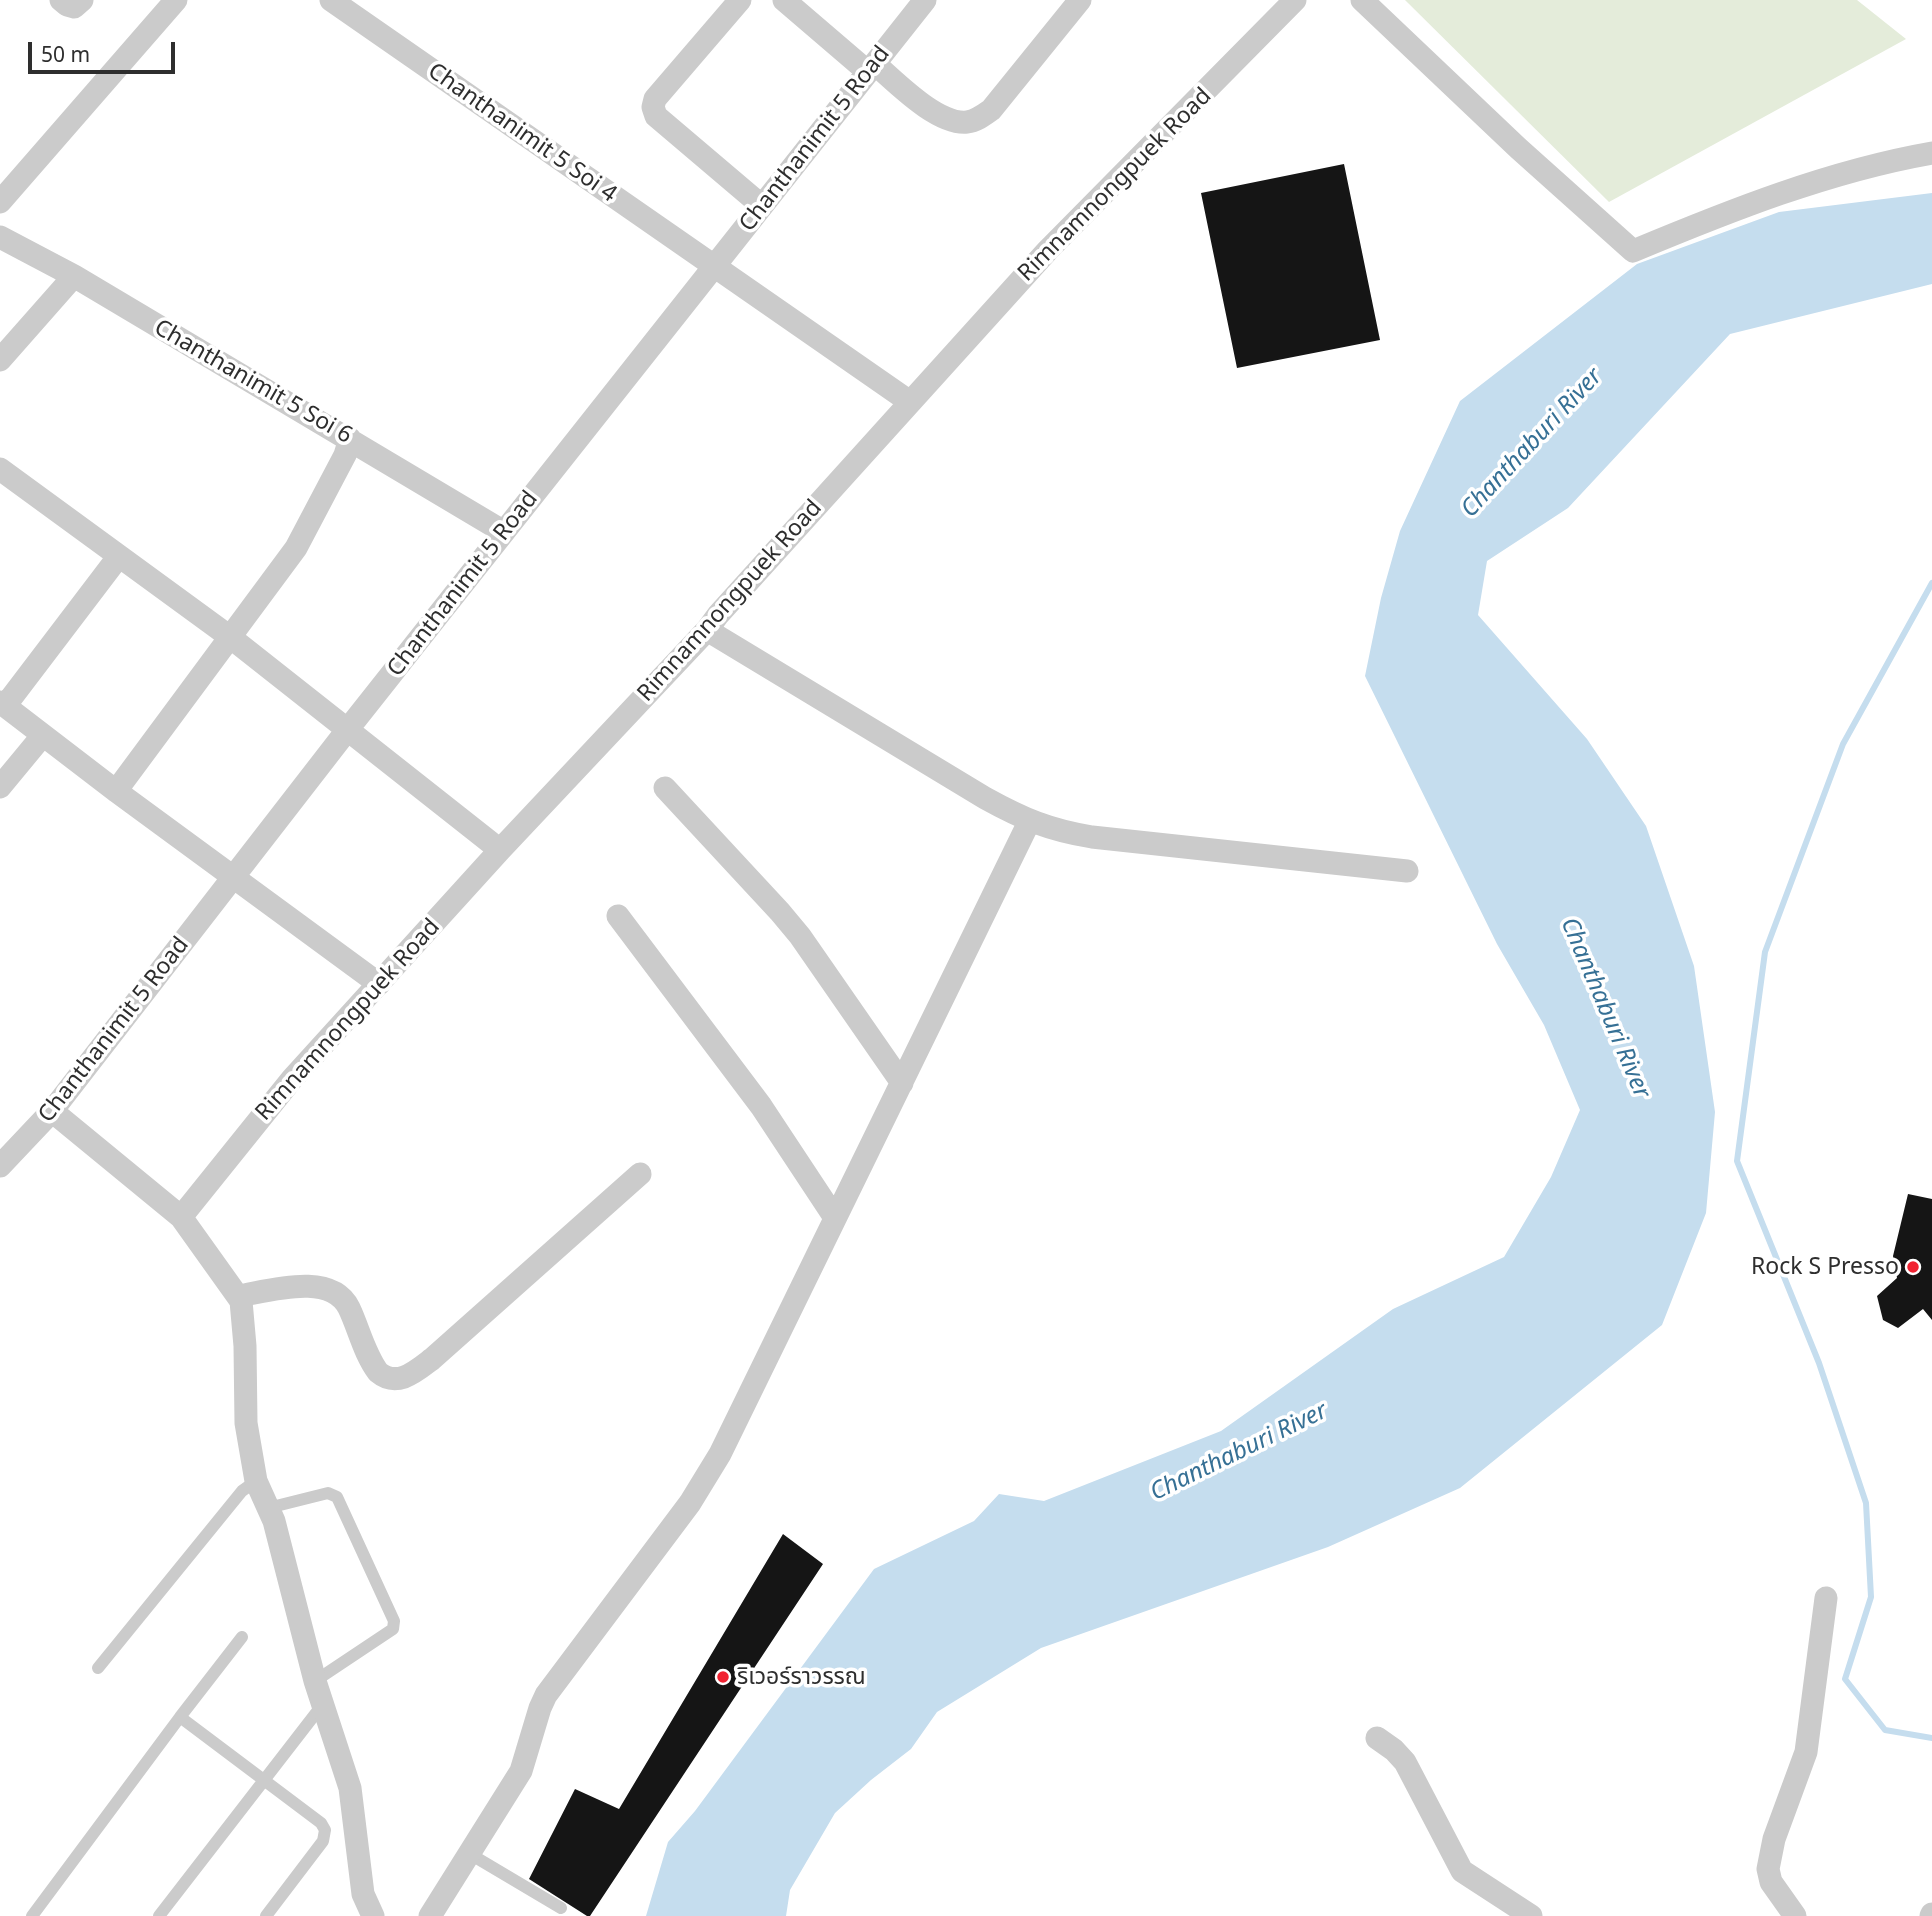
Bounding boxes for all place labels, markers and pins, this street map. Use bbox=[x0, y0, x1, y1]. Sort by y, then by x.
place label: Rock S Presso bbox=[1751, 1253, 1899, 1281]
marker: Rock S Presso bbox=[1905, 1259, 1921, 1275]
place label: ริเวอร์ราวรรณ bbox=[737, 1663, 866, 1691]
marker: ริเวอร์ราวรรณ bbox=[715, 1669, 731, 1685]

